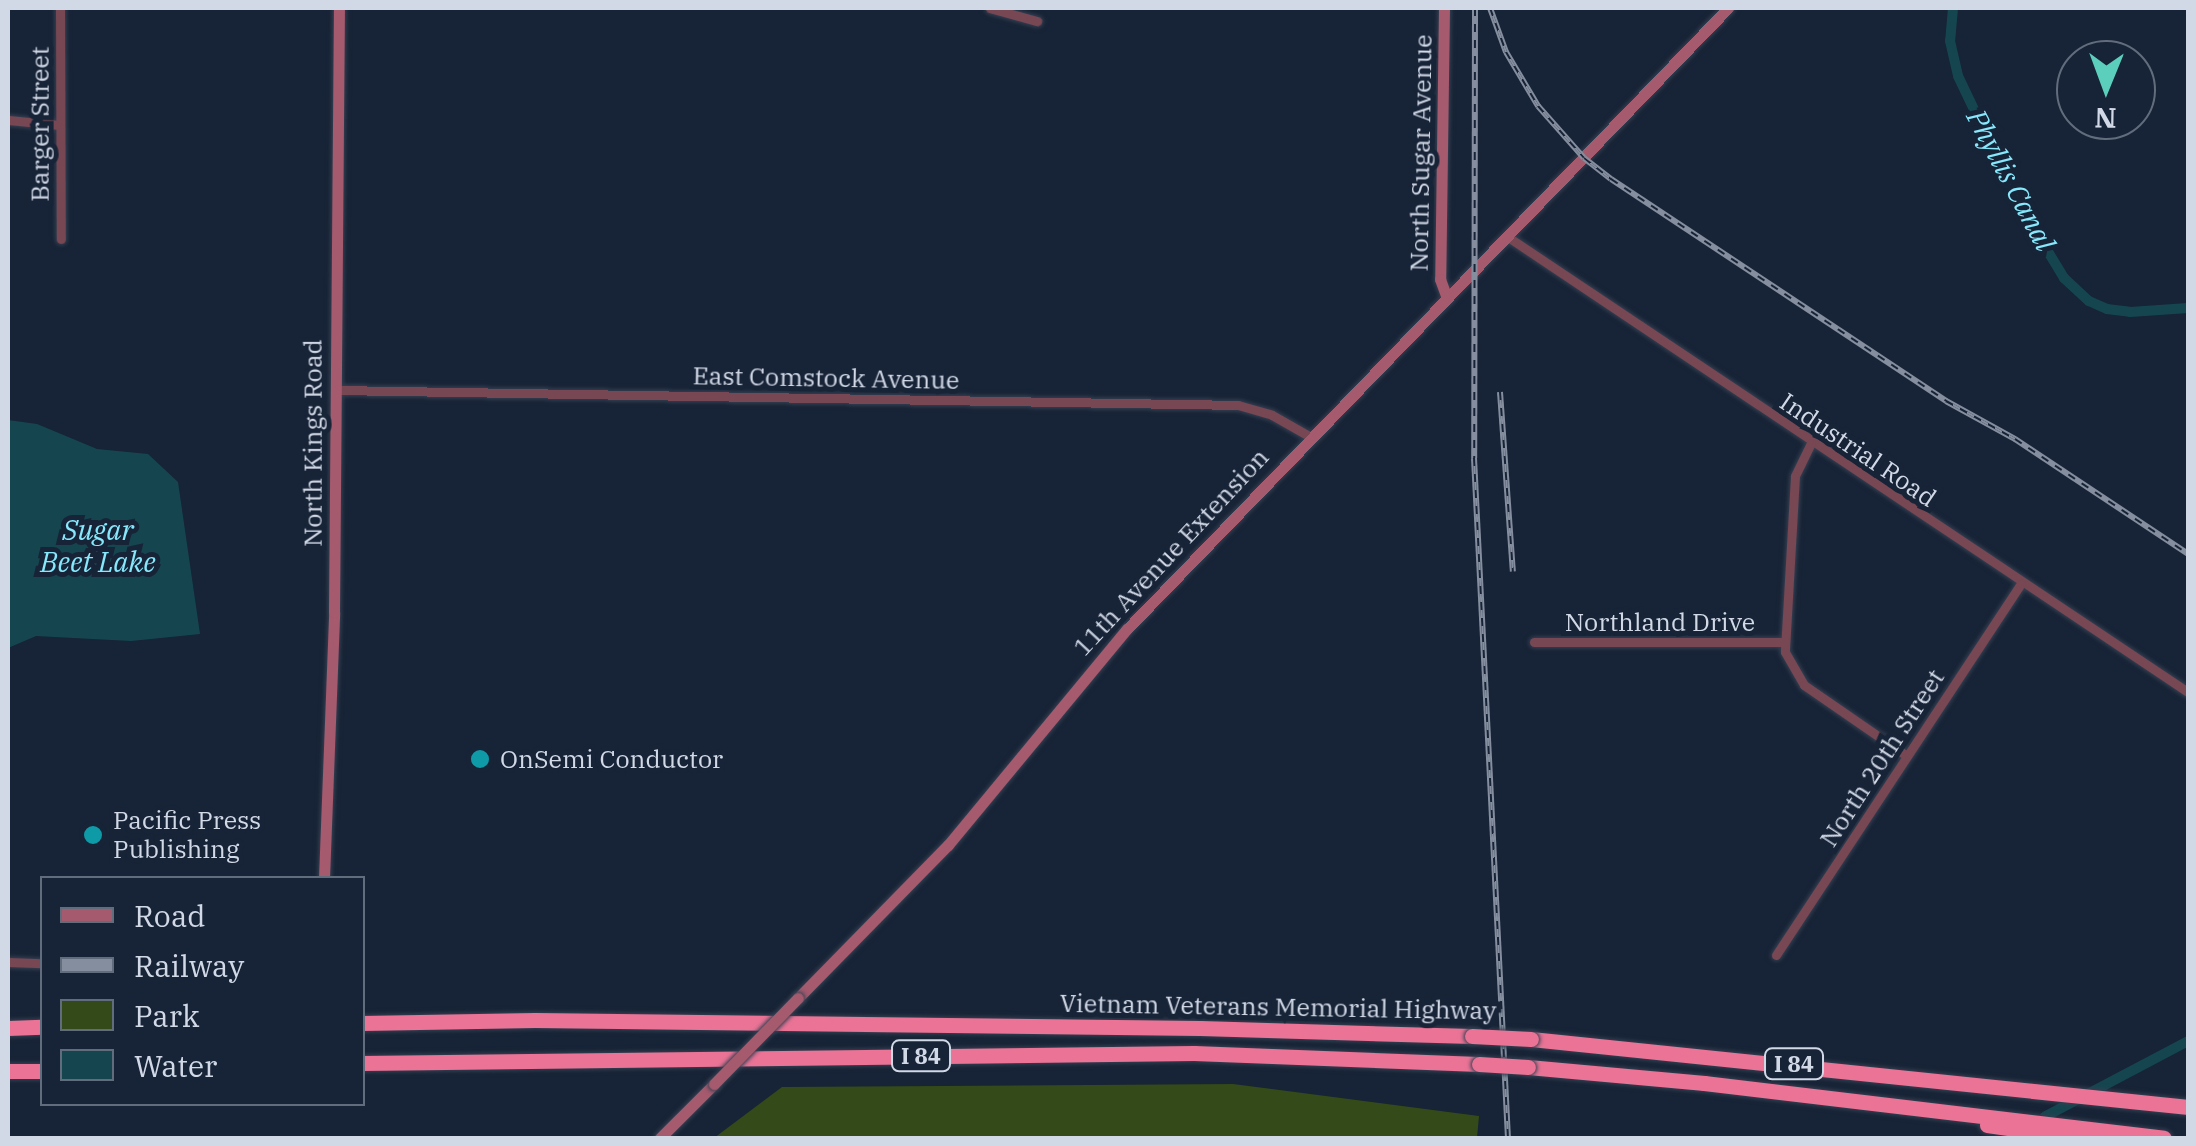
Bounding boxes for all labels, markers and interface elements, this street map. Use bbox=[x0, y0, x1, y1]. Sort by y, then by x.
street label: North Sugar Avenue bbox=[1404, 34, 1438, 272]
north arrow bbox=[2056, 40, 2156, 140]
street label: Barger Street bbox=[25, 46, 55, 202]
text: N bbox=[2094, 100, 2117, 137]
water label: Phyllis Canal bbox=[1960, 104, 2062, 256]
street label: North Kings Road bbox=[298, 339, 328, 547]
street label: East Comstock Avenue bbox=[692, 361, 960, 395]
street label: Industrial Road bbox=[1774, 387, 1942, 513]
street label: 11th Avenue Extension bbox=[1067, 442, 1275, 662]
water label: Sugar Beet Lake bbox=[40, 513, 156, 579]
street label: Northland Drive bbox=[1565, 607, 1755, 637]
street label: North 20th Street bbox=[1813, 664, 1951, 852]
place label: OnSemi Conductor bbox=[500, 744, 723, 774]
marker: OnSemi Conductor bbox=[469, 748, 491, 770]
place label: Pacific Press Publishing bbox=[113, 806, 261, 865]
marker: Pacific Press Publishing bbox=[82, 824, 104, 846]
legend bbox=[40, 876, 365, 1106]
text: Road bbox=[134, 896, 206, 935]
text: Railway bbox=[134, 946, 244, 985]
street label: Vietnam Veterans Memorial Highway bbox=[1060, 988, 1496, 1026]
text: Park bbox=[134, 996, 200, 1035]
road number: I 84 bbox=[891, 1039, 951, 1073]
text: Water bbox=[134, 1046, 217, 1085]
road number: I 84 bbox=[1764, 1047, 1824, 1081]

